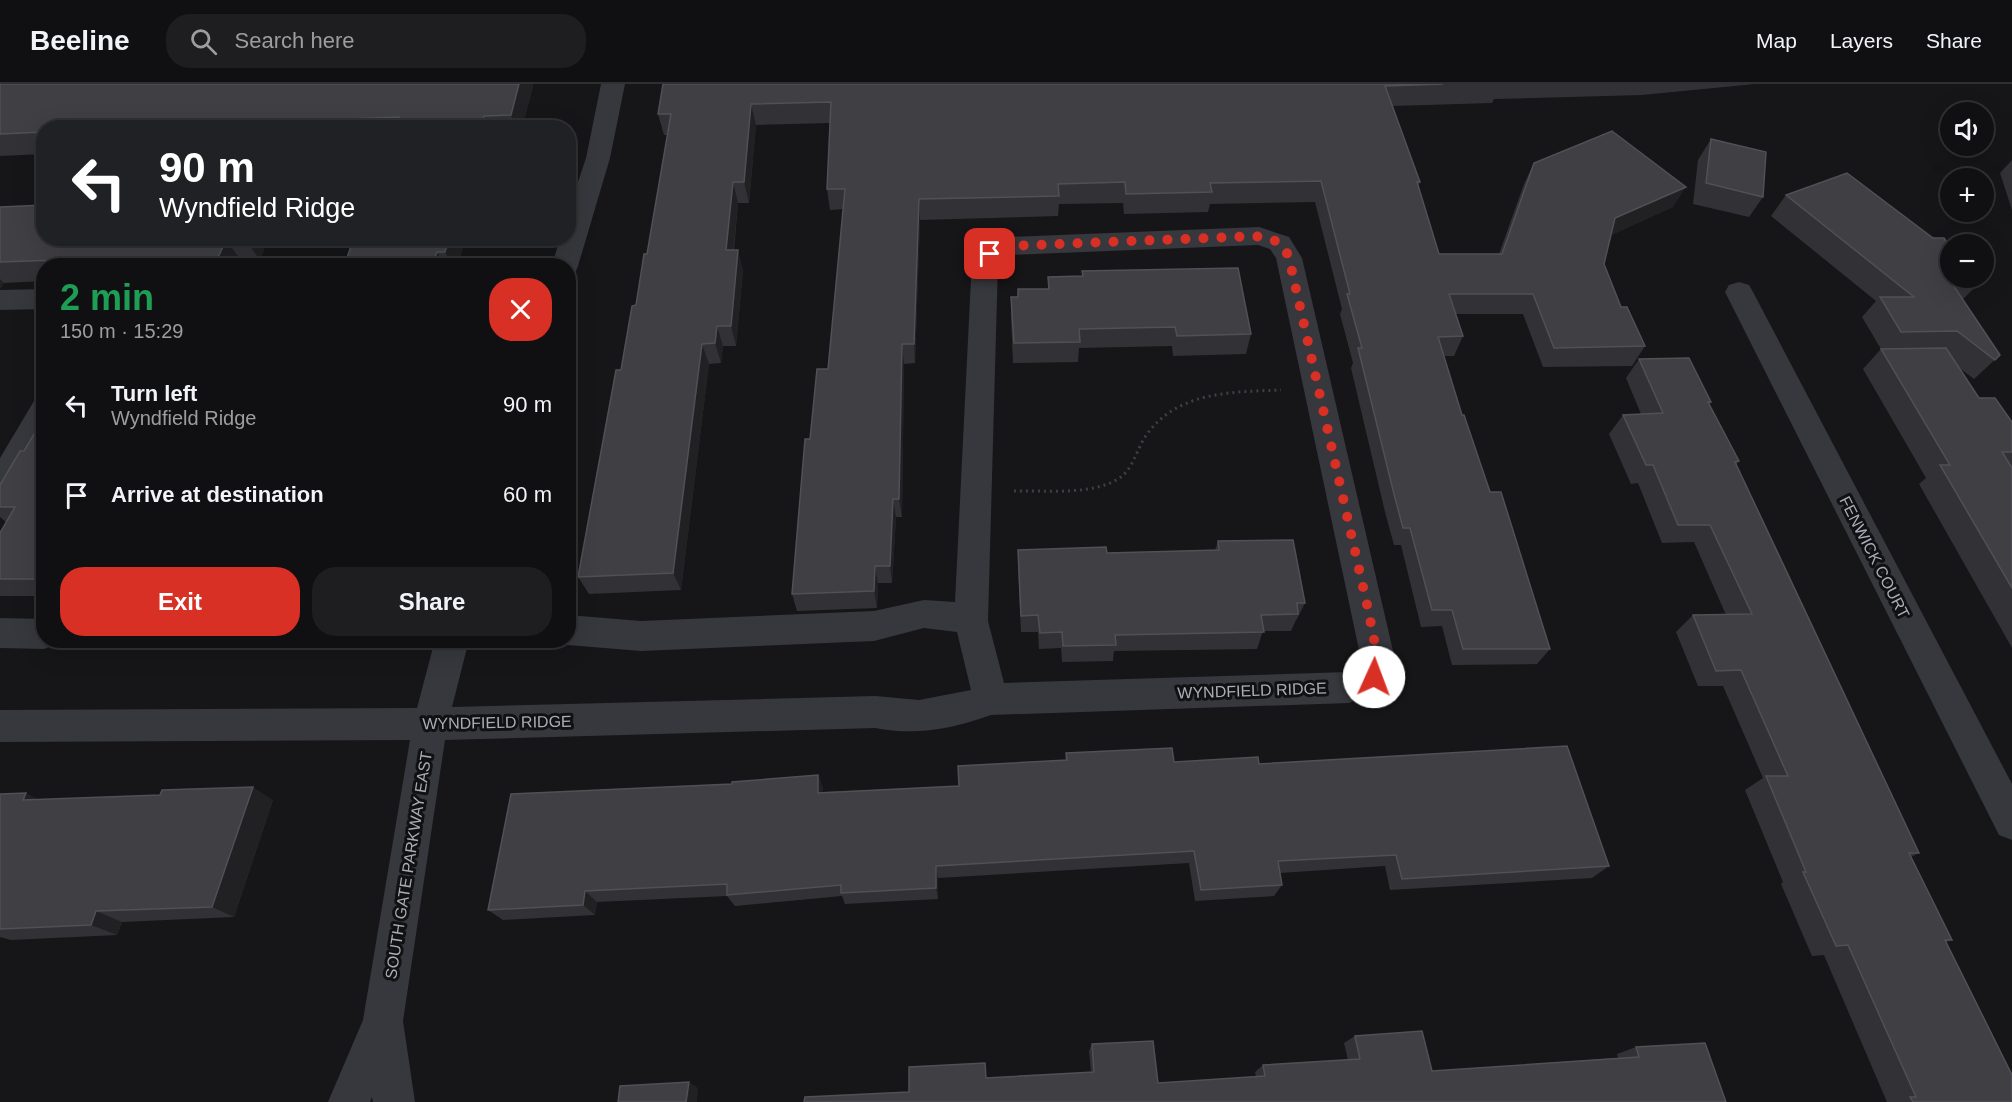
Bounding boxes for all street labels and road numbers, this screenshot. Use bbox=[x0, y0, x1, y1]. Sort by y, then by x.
street label: FENWICK COURT bbox=[1836, 493, 1913, 621]
street label: WYNDFIELD RIDGE bbox=[1177, 679, 1327, 702]
street label: WYNDFIELD RIDGE bbox=[422, 713, 572, 732]
street label: SOUTH GATE PARKWAY EAST bbox=[382, 750, 435, 980]

